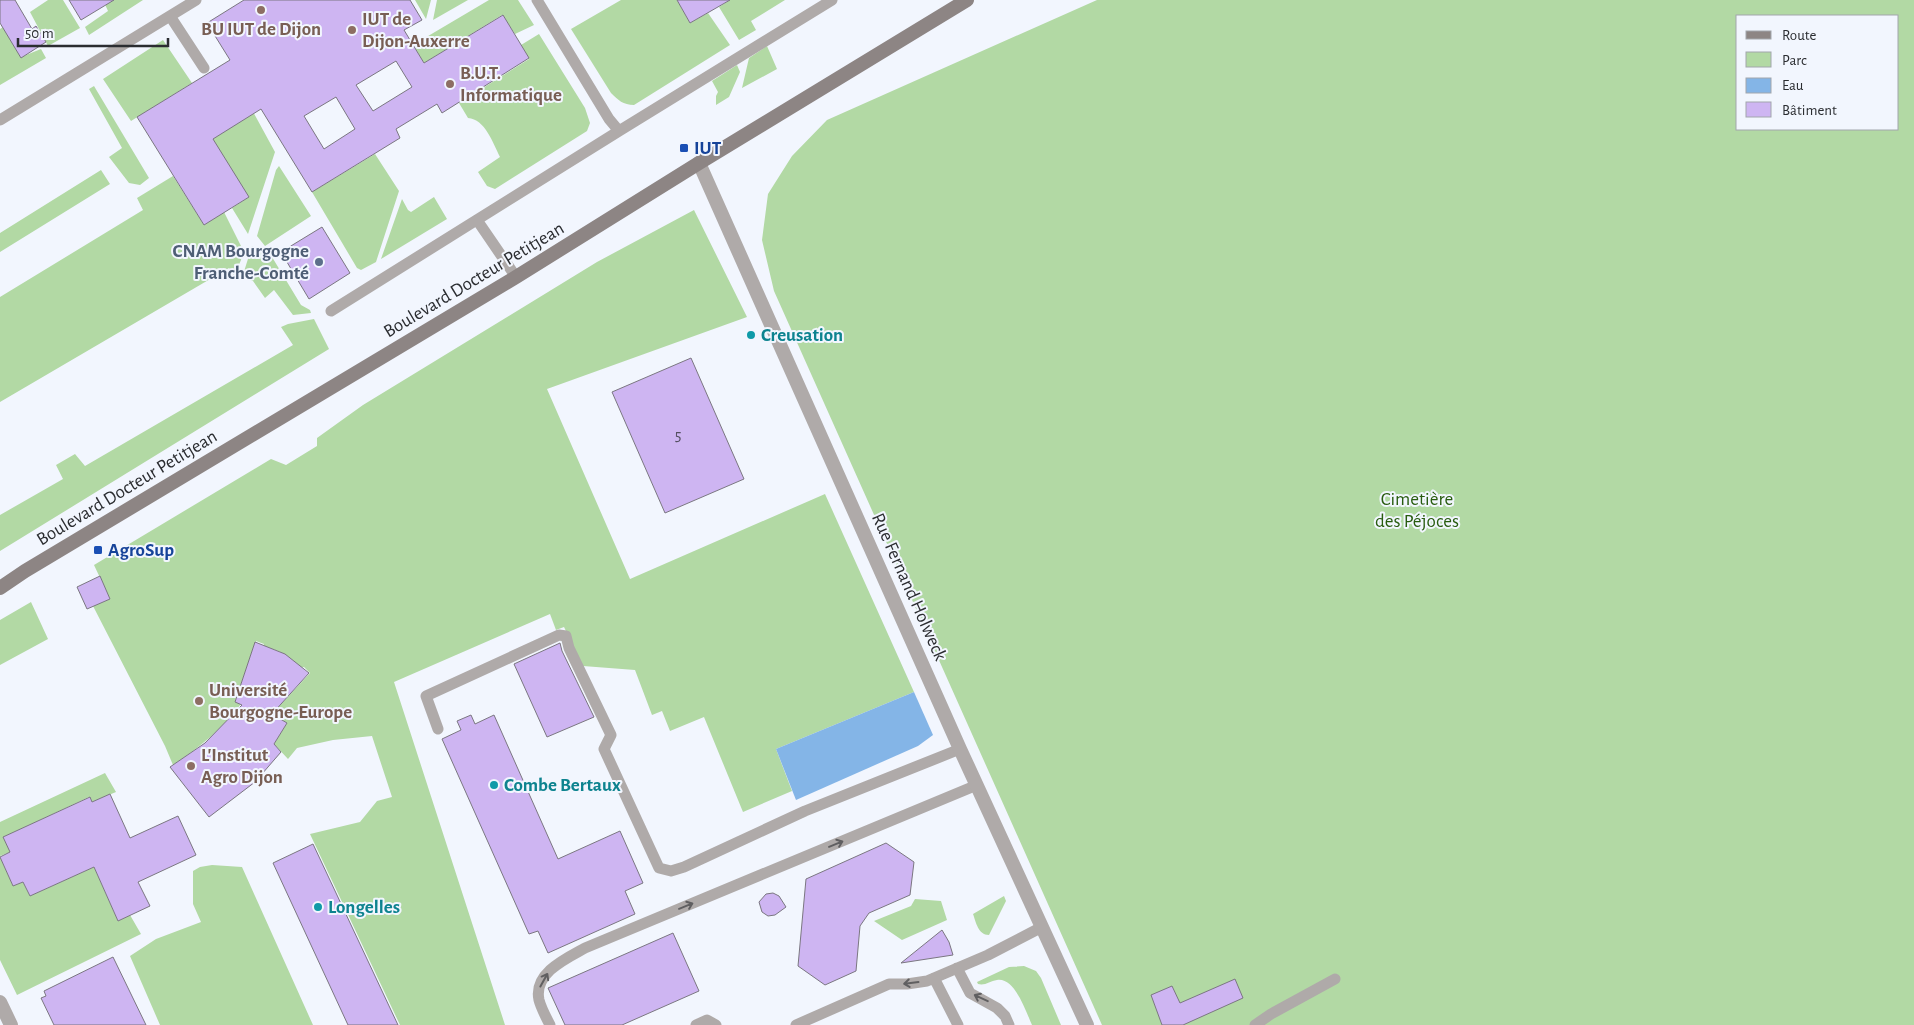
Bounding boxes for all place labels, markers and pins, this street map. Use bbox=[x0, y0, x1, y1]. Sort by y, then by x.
marker: BU IUT de Dijon bbox=[255, 4, 267, 16]
place label: IUT de Dijon-Auxerre bbox=[362, 10, 470, 51]
place label: BU IUT de Dijon bbox=[201, 20, 321, 39]
marker: IUT de Dijon-Auxerre bbox=[346, 24, 358, 36]
place label: B.U.T. Informatique bbox=[460, 64, 562, 105]
marker: B.U.T. Informatique bbox=[444, 78, 456, 90]
place label: IUT bbox=[694, 139, 722, 158]
marker: IUT bbox=[678, 142, 690, 154]
place label: CNAM Bourgogne Franche-Comté bbox=[173, 242, 309, 283]
marker: CNAM Bourgogne Franche-Comté bbox=[313, 256, 325, 268]
place label: Creusation bbox=[761, 326, 843, 345]
marker: Creusation bbox=[745, 329, 757, 341]
place label: AgroSup bbox=[108, 541, 174, 560]
marker: AgroSup bbox=[92, 544, 104, 556]
place label: Université Bourgogne-Europe bbox=[209, 681, 352, 722]
marker: Université Bourgogne-Europe bbox=[193, 695, 205, 707]
place label: L'Institut Agro Dijon bbox=[201, 746, 283, 787]
marker: L'Institut Agro Dijon bbox=[185, 760, 197, 772]
place label: Combe Bertaux bbox=[504, 776, 621, 795]
marker: Combe Bertaux bbox=[488, 779, 500, 791]
place label: Longelles bbox=[328, 898, 400, 917]
marker: Longelles bbox=[312, 901, 324, 913]

